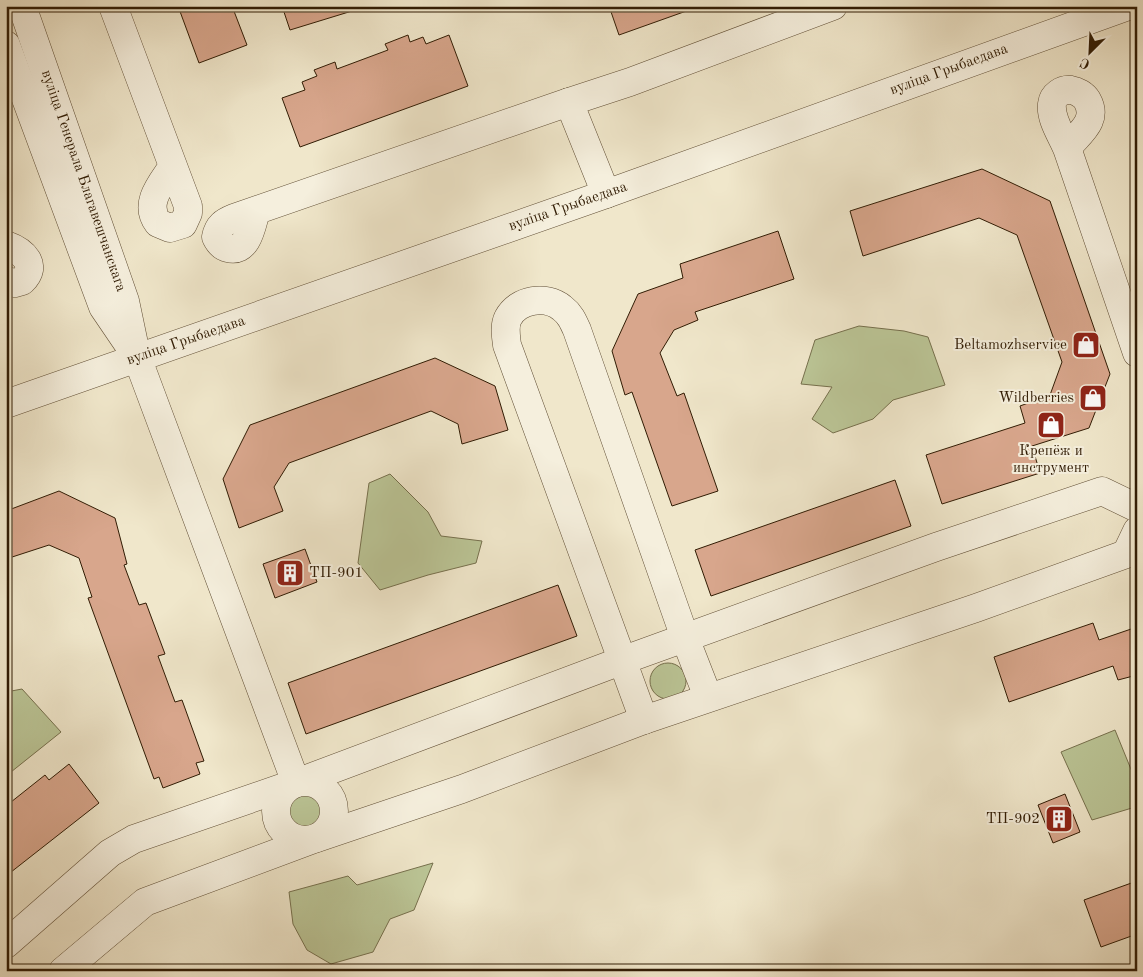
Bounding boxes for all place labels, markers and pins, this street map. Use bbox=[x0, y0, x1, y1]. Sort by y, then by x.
shop icon: Beltamozhservice bbox=[1071, 330, 1101, 360]
place label: Beltamozhservice bbox=[954, 338, 1067, 353]
shop icon: Wildberries bbox=[1078, 383, 1108, 413]
place label: Wildberries bbox=[998, 391, 1074, 406]
shop icon: Крепёж и инструмент bbox=[1036, 410, 1066, 440]
place label: Крепёж и инструмент bbox=[1013, 444, 1089, 476]
building icon: ТП-901 bbox=[275, 558, 305, 588]
place label: ТП-901 bbox=[309, 566, 363, 581]
building icon: ТП-902 bbox=[1044, 804, 1074, 834]
place label: ТП-902 bbox=[986, 812, 1040, 827]

